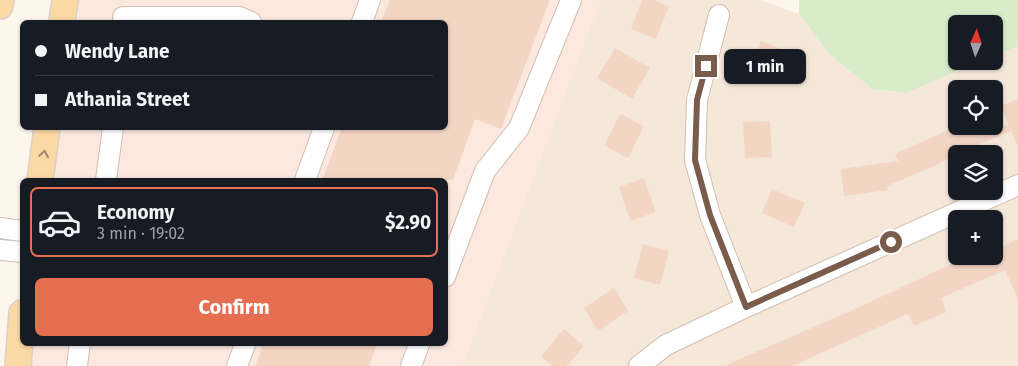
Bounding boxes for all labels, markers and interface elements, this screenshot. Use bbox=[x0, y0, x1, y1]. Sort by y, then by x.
north arrow bbox=[948, 15, 1002, 70]
map controls bbox=[948, 15, 1003, 265]
text: Wendy Lane bbox=[65, 40, 170, 63]
callout: 1 min bbox=[724, 48, 806, 84]
route end bbox=[695, 55, 717, 77]
text: 1 min bbox=[746, 57, 784, 76]
button: locate bbox=[948, 80, 1003, 135]
text: Athania Street bbox=[65, 88, 190, 111]
button: layers bbox=[948, 145, 1003, 200]
one-way arrow bbox=[38, 149, 48, 158]
icon: car bbox=[37, 200, 82, 245]
text: Economy bbox=[97, 201, 174, 224]
button: + bbox=[948, 210, 1003, 265]
text: $2.90 bbox=[385, 211, 431, 234]
text: 3 min · 19:02 bbox=[97, 224, 185, 243]
route start bbox=[880, 231, 902, 253]
button: Confirm bbox=[35, 278, 433, 336]

